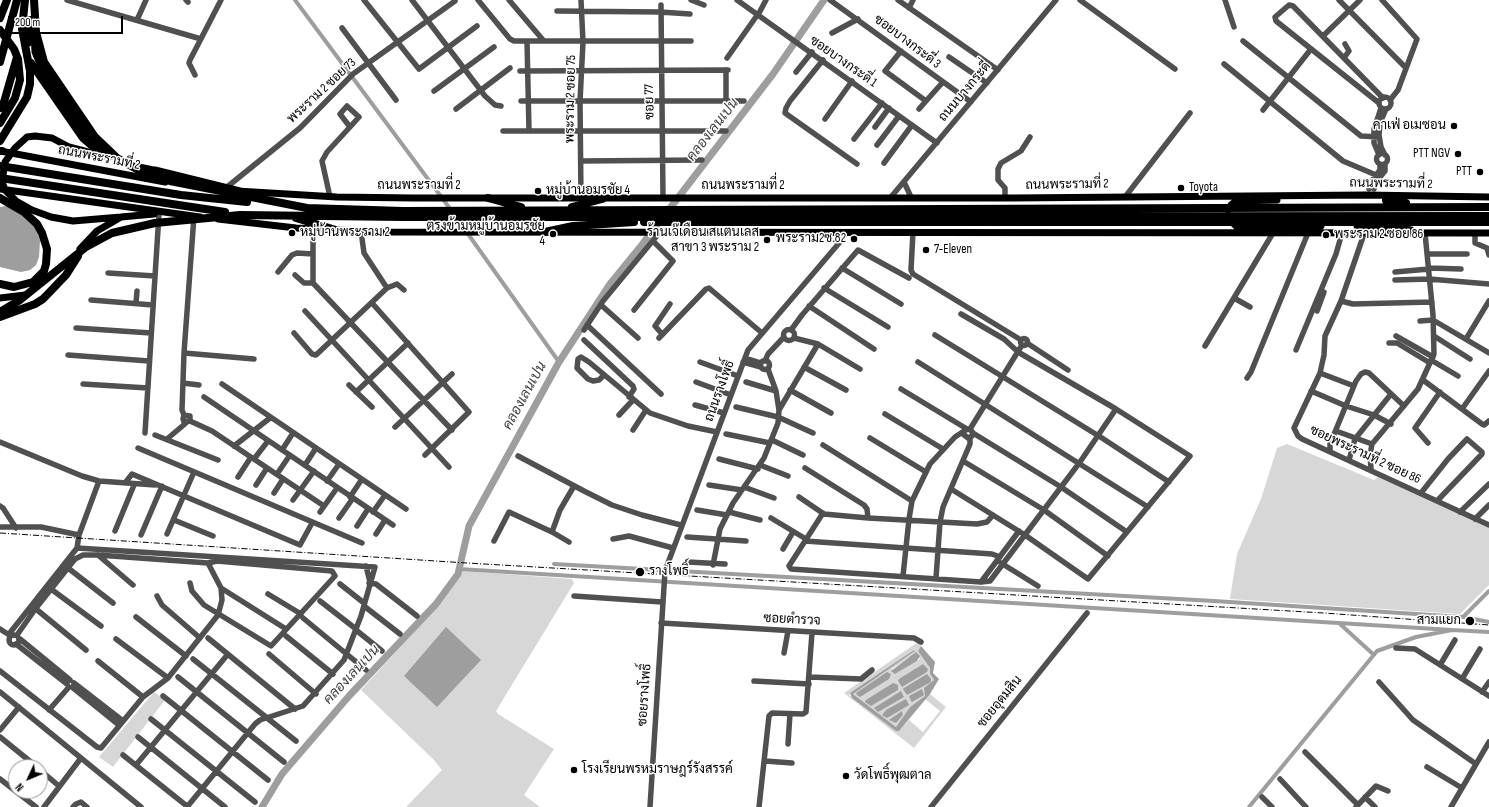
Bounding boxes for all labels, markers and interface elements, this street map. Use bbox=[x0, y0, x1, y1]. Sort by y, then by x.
scale bar bbox=[10, 8, 125, 34]
street label: ซอยบางกระดี่ 3 bbox=[871, 12, 943, 72]
text: 200 m bbox=[15, 15, 40, 30]
street label: ซอยบางกระดี่ 1 bbox=[806, 33, 880, 91]
street label: พระราม 2 ซอย 73 bbox=[284, 55, 360, 127]
street label: พระราม 2 ซอย 75 bbox=[562, 55, 580, 143]
street label: ถนนบางกระดี่ bbox=[936, 59, 994, 125]
street label: ซอย 77 bbox=[642, 84, 658, 120]
water label: คลองเลนเปน bbox=[683, 95, 743, 165]
place label: คาเฟ่ อเมซอน bbox=[1373, 118, 1446, 134]
marker: คาเฟ่ อเมซอน bbox=[1449, 121, 1459, 131]
street label: ถนนพระรามที่ 2 bbox=[57, 142, 141, 174]
place label: PTT NGV bbox=[1413, 146, 1450, 162]
marker: PTT NGV bbox=[1453, 149, 1463, 159]
place label: PTT bbox=[1456, 164, 1472, 180]
marker: PTT bbox=[1475, 167, 1485, 177]
street label: ถนนพระรามที่ 2 bbox=[1349, 175, 1433, 193]
street label: ถนนพระรามที่ 2 bbox=[1025, 176, 1109, 194]
street label: ถนนพระรามที่ 2 bbox=[377, 178, 461, 194]
street label: ถนนพระรามที่ 2 bbox=[701, 178, 785, 194]
place label: Toyota bbox=[1189, 180, 1218, 196]
place label: หมู่บ้านอมรชัย 4 bbox=[546, 183, 630, 199]
marker: Toyota bbox=[1176, 183, 1186, 193]
marker: หมู่บ้านอมรชัย 4 bbox=[533, 186, 543, 196]
place label: ตรงข้ามหมู่บ้านอมรชัย 4 bbox=[426, 219, 545, 250]
place label: หมู่บ้านพระราม 2 bbox=[300, 225, 390, 241]
place label: ร้านเจ๊เดือน สแตนเลส สาขา 3 พระราม 2 bbox=[647, 225, 759, 256]
place label: พระราม 2 ซอย 86 bbox=[1334, 227, 1423, 243]
marker: หมู่บ้านพระราม 2 bbox=[287, 228, 297, 238]
marker: ตรงข้ามหมู่บ้านอมรชัย 4 bbox=[548, 229, 558, 239]
marker: พระราม 2 ซอย 86 bbox=[1321, 230, 1331, 240]
place label: พระราม2ซ.82 bbox=[776, 231, 846, 247]
marker: พระราม2ซ.82 bbox=[849, 234, 859, 244]
marker: ร้านเจ๊เดือน สแตนเลส สาขา 3 พระราม 2 bbox=[762, 235, 772, 245]
place label: 7-Eleven bbox=[934, 242, 972, 258]
marker: 7-Eleven bbox=[921, 245, 931, 255]
street label: ถนนรางโพธิ์ bbox=[702, 358, 738, 424]
water label: คลองเลนเปน bbox=[499, 359, 551, 433]
street label: ซอยพระรามที่ 2 ซอย 86 bbox=[1307, 422, 1423, 488]
place label: รางโพธิ์ bbox=[649, 564, 689, 580]
marker: รางโพธิ์ bbox=[634, 566, 646, 578]
street label: ซอยตำรวจ bbox=[763, 611, 821, 629]
place label: สามแยก bbox=[1417, 613, 1461, 629]
marker: สามแยก bbox=[1464, 615, 1476, 627]
water label: คลองเลนเปน bbox=[320, 642, 384, 708]
street label: ซอยรางโพธิ์ bbox=[635, 663, 655, 727]
street label: ซอยอุดมสิน bbox=[974, 673, 1026, 731]
north arrow bbox=[8, 759, 48, 799]
place label: โรงเรียนพรหมราษฎร์รังสรรค์ bbox=[582, 762, 733, 778]
marker: โรงเรียนพรหมราษฎร์รังสรรค์ bbox=[569, 765, 579, 775]
place label: วัดโพธิ์พุฒตาล bbox=[854, 768, 932, 784]
marker: วัดโพธิ์พุฒตาล bbox=[841, 771, 851, 781]
text: N bbox=[13, 780, 26, 794]

